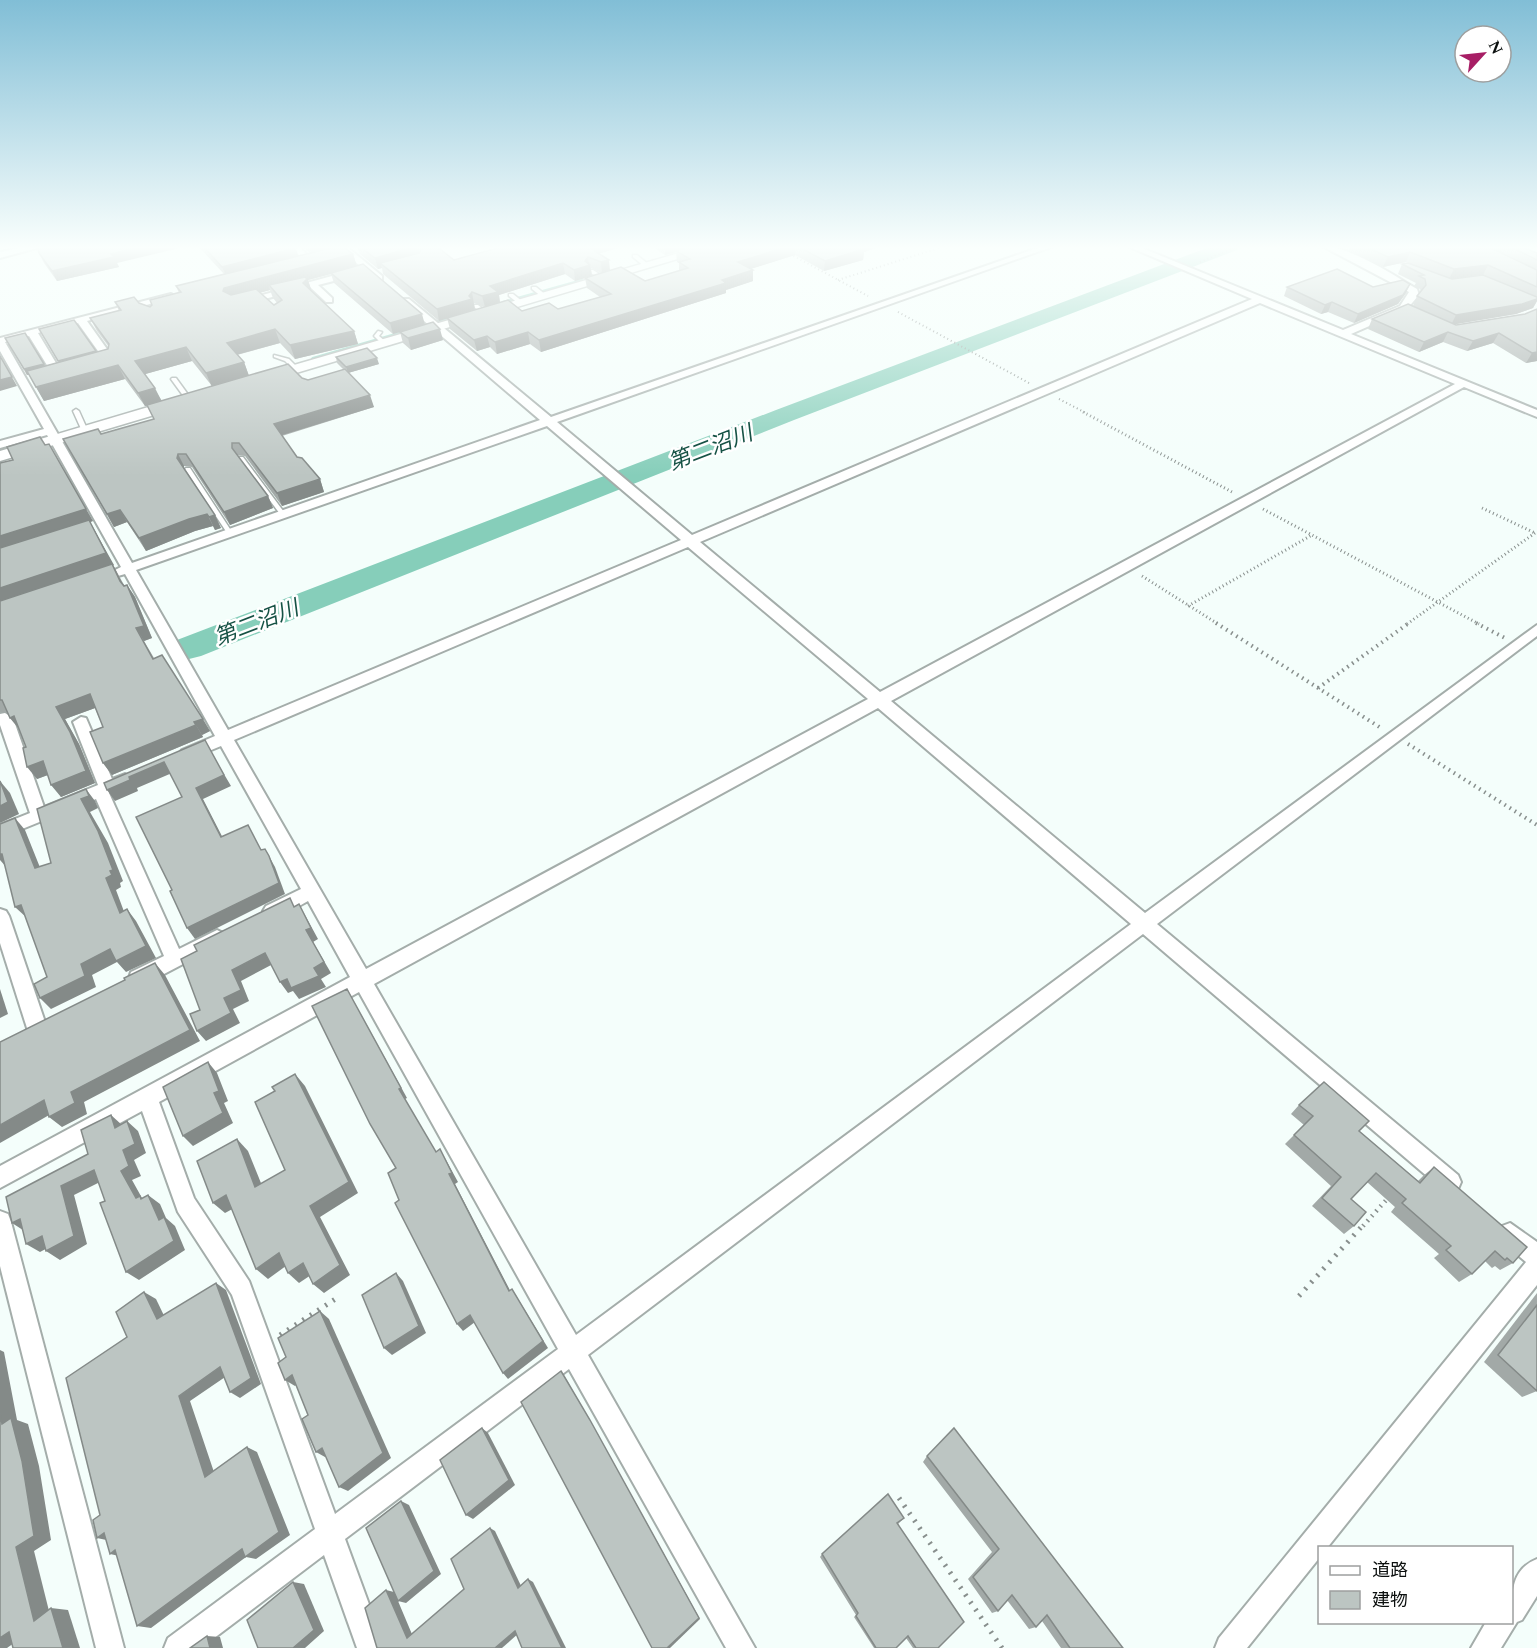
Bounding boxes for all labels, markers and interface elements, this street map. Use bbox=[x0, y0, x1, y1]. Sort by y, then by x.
north arrow bbox=[1453, 24, 1513, 84]
text: N bbox=[1482, 36, 1509, 59]
water label: 第二沼川 bbox=[664, 417, 759, 480]
water label: 第二沼川 bbox=[210, 592, 305, 655]
legend bbox=[1318, 1546, 1513, 1624]
text: 道路 bbox=[1372, 1557, 1408, 1584]
text: 建物 bbox=[1372, 1587, 1408, 1614]

